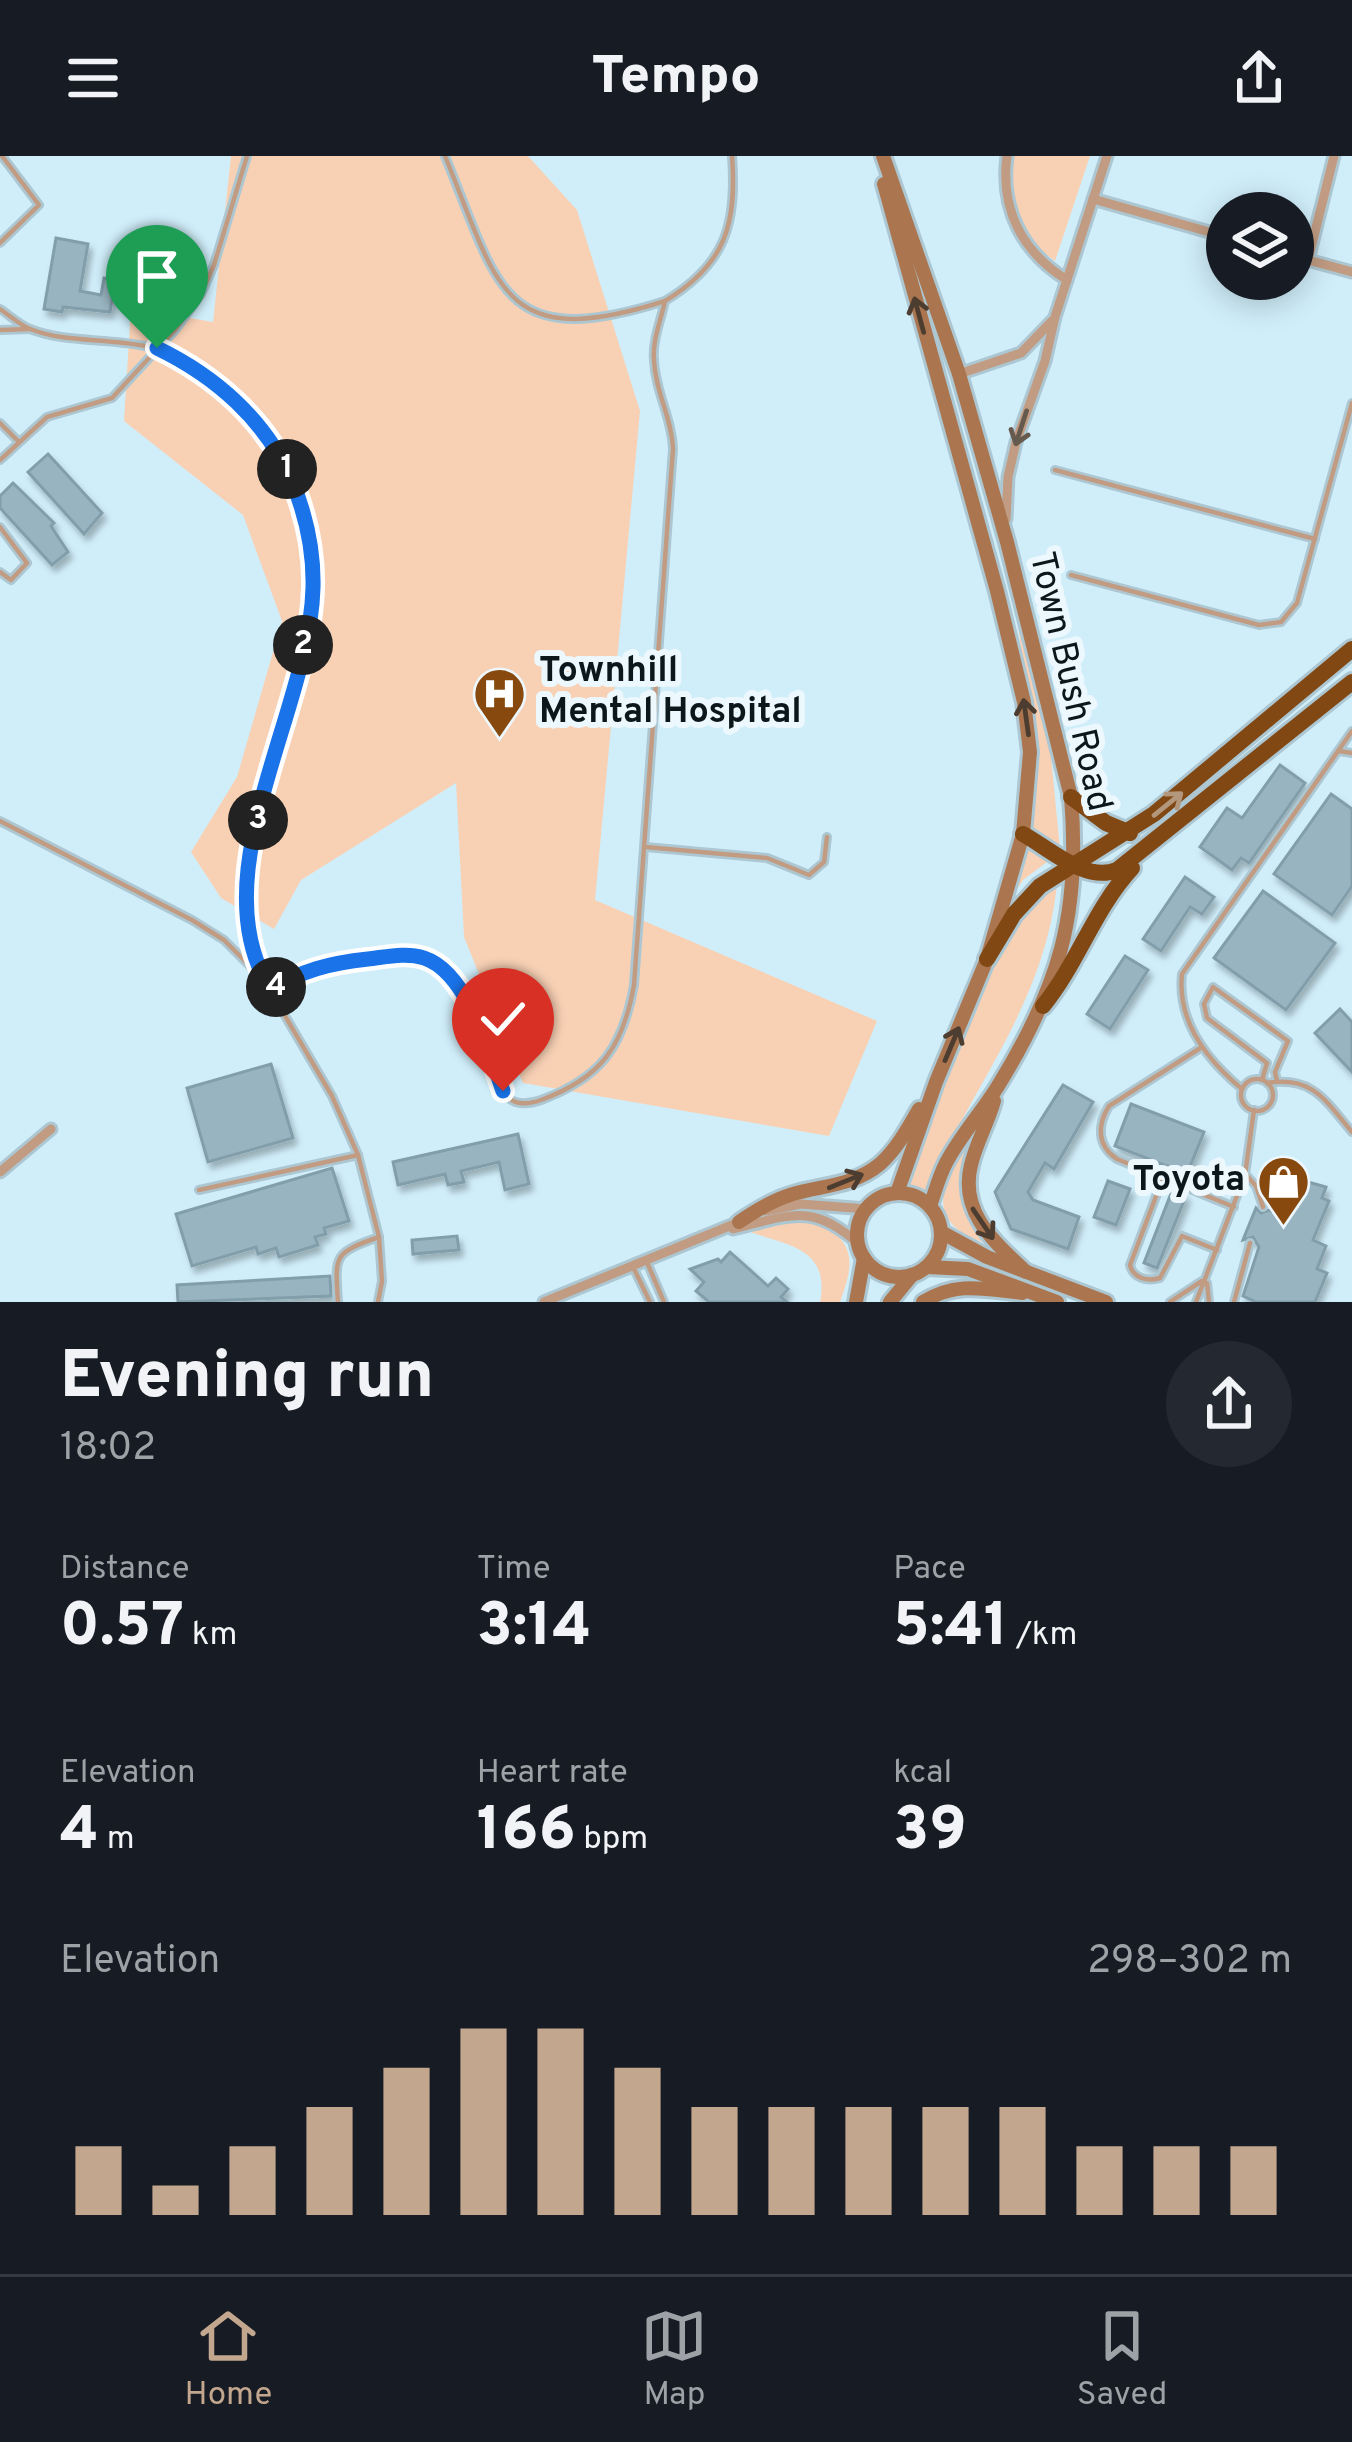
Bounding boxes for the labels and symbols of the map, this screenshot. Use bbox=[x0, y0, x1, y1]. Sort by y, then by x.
pin bbox=[106, 225, 208, 348]
one-way arrow bbox=[906, 297, 928, 335]
one-way arrow bbox=[1009, 408, 1031, 446]
pin: 1 bbox=[257, 439, 317, 499]
street label: Town Bush Road bbox=[1017, 548, 1121, 816]
pin: 2 bbox=[273, 615, 333, 675]
place label: Townhill Mental Hospital bbox=[539, 649, 802, 736]
hospital icon: Townhill Mental Hospital bbox=[472, 665, 528, 739]
one-way arrow bbox=[1014, 699, 1036, 738]
pin: 3 bbox=[228, 790, 288, 850]
one-way arrow bbox=[1151, 791, 1183, 817]
pin: 4 bbox=[246, 957, 306, 1017]
pin bbox=[452, 968, 554, 1091]
one-way arrow bbox=[942, 1027, 964, 1063]
shop icon: Toyota bbox=[1256, 1153, 1312, 1227]
place label: Toyota bbox=[1132, 1158, 1245, 1204]
one-way arrow bbox=[827, 1169, 864, 1190]
one-way arrow bbox=[971, 1207, 996, 1240]

